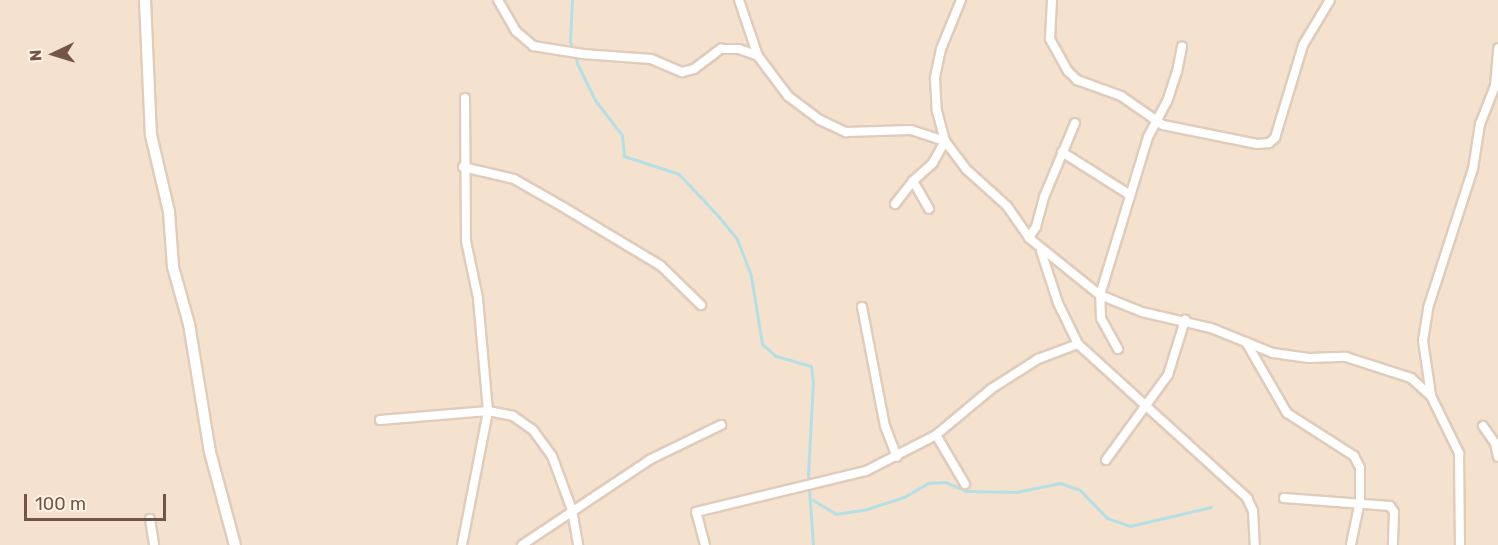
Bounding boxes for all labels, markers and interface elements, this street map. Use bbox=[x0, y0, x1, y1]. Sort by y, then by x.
north arrow bbox=[24, 24, 84, 84]
text: N bbox=[26, 49, 45, 62]
scale bar bbox=[27, 482, 170, 520]
text: 100 m bbox=[35, 493, 86, 515]

